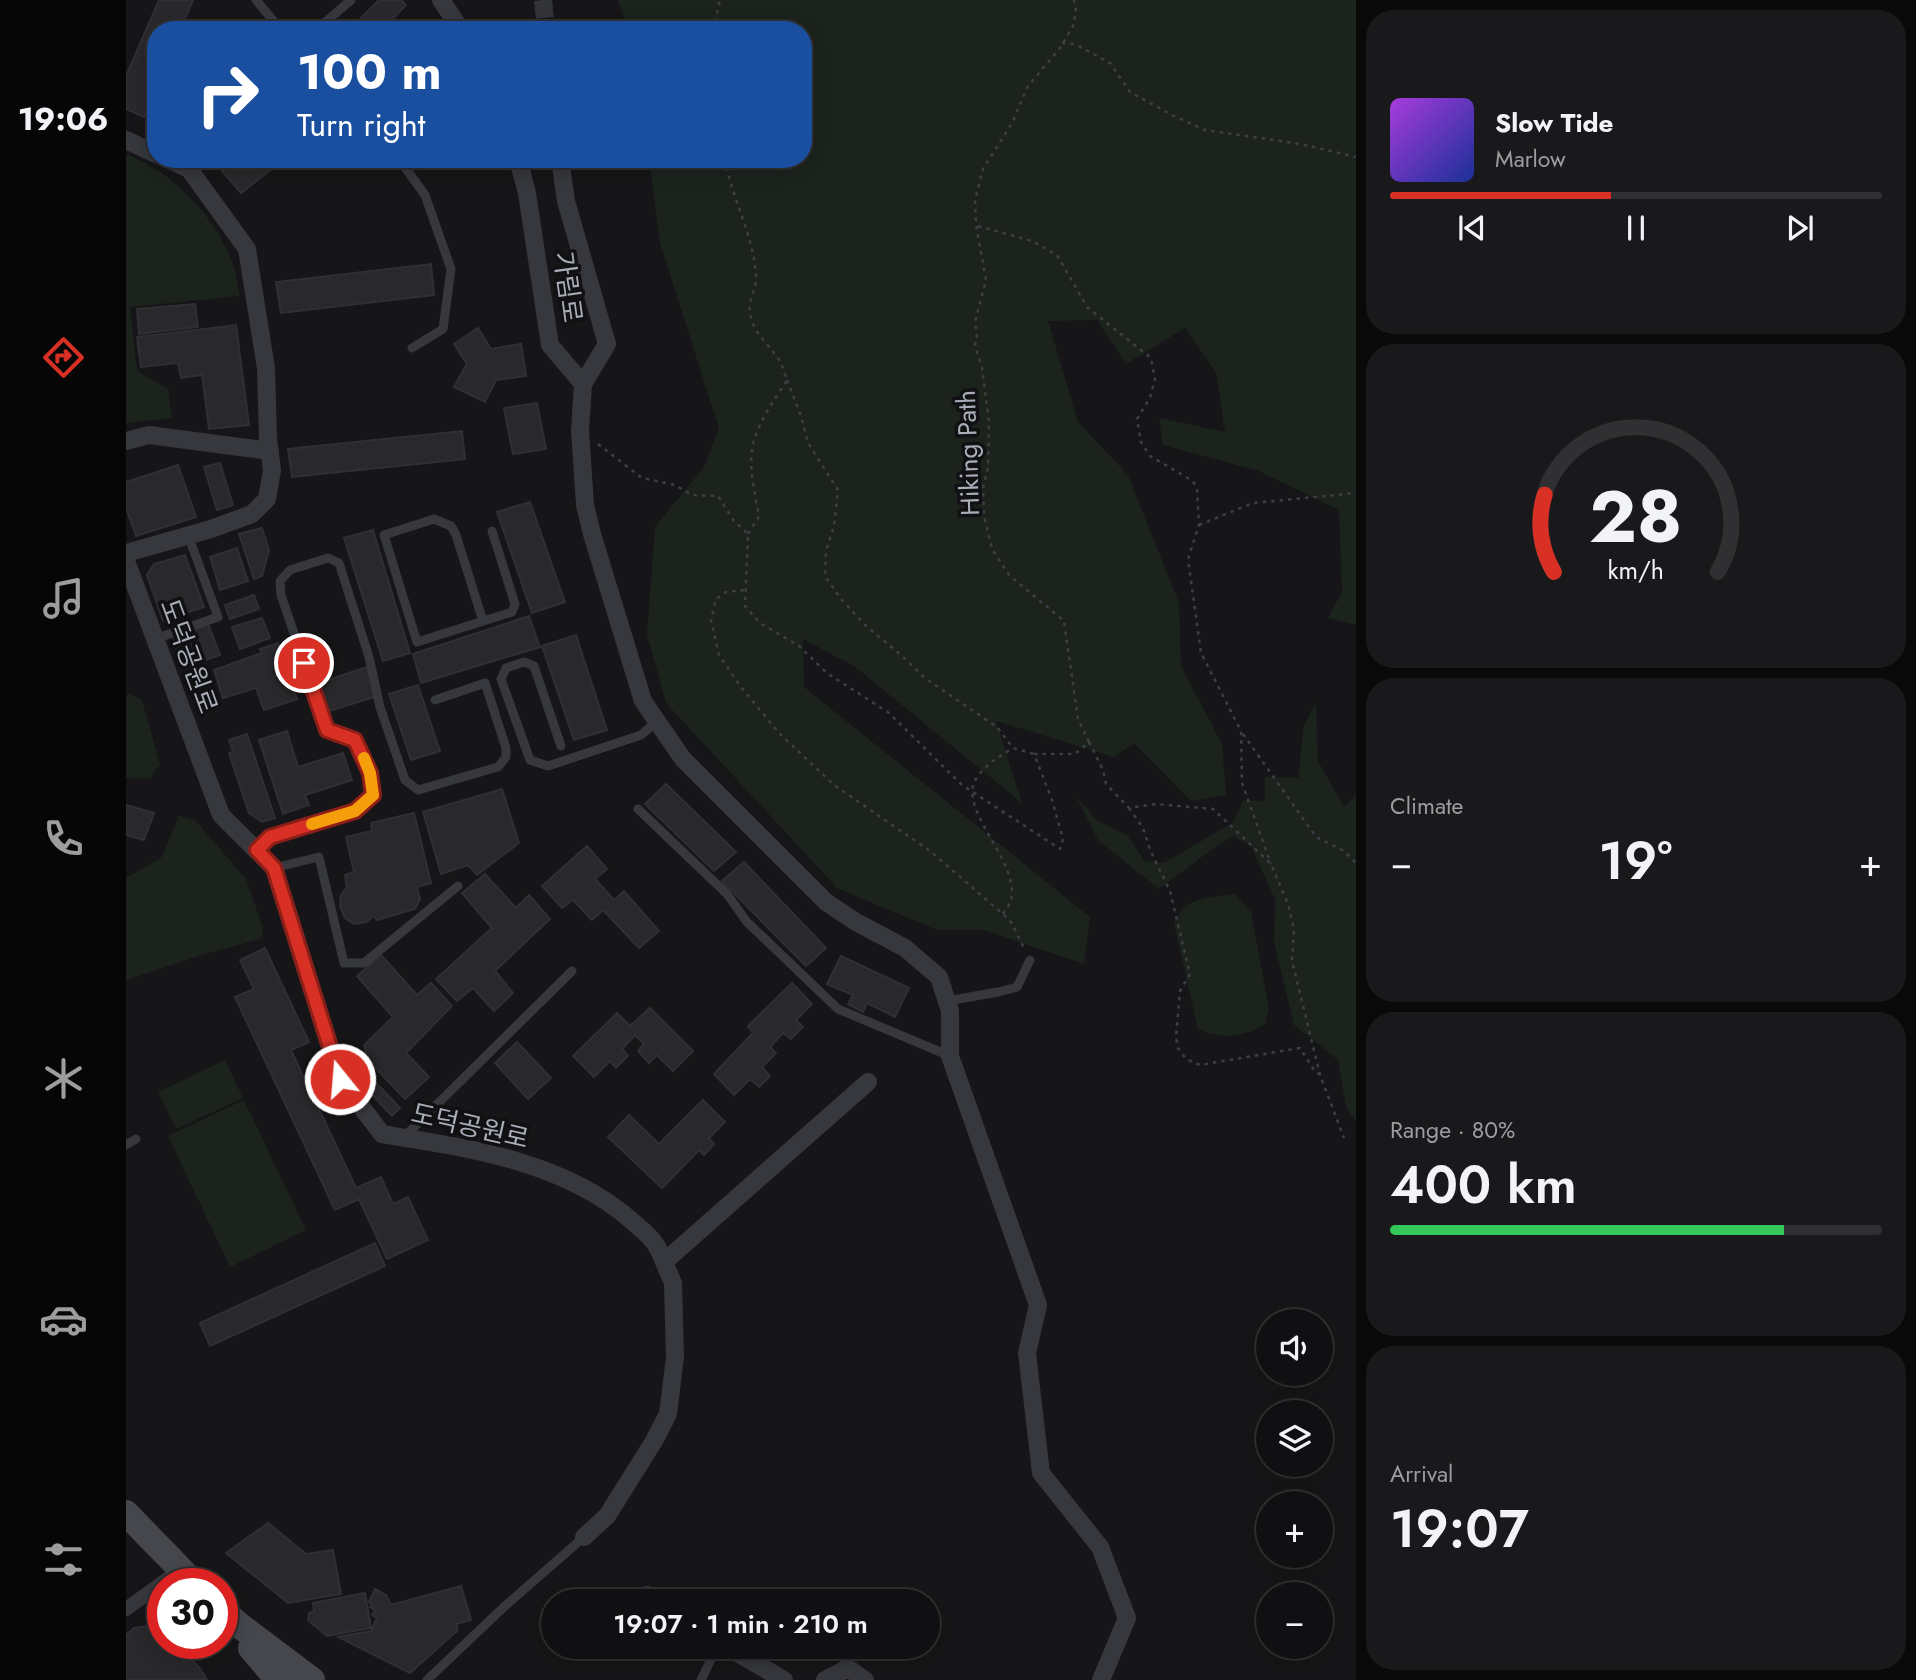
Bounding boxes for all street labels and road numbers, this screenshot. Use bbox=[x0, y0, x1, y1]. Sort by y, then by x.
street label: 가림로 bbox=[544, 249, 592, 325]
street label: Hiking Path bbox=[947, 390, 989, 516]
street label: 도덕공원로 bbox=[151, 593, 227, 719]
street label: 도덕공원로 bbox=[407, 1094, 533, 1158]

